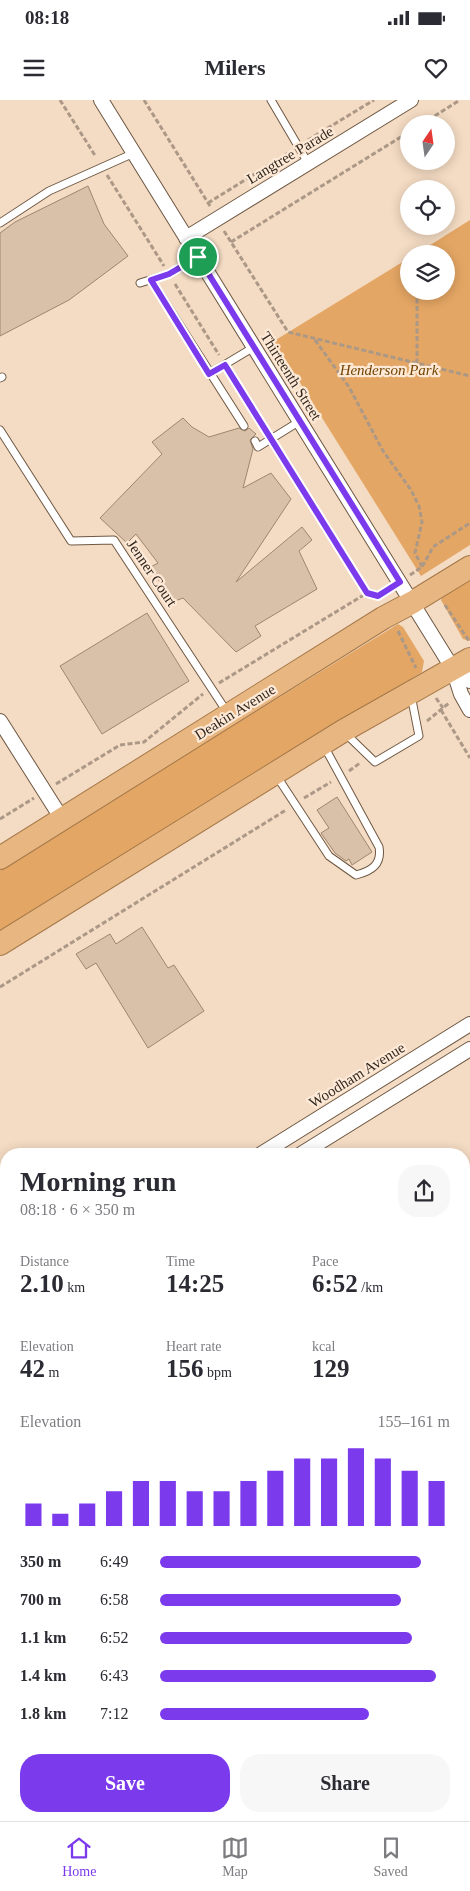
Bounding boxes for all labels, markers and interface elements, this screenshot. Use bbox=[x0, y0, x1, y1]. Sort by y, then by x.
text: 08:18 bbox=[25, 7, 69, 28]
icon: menu bbox=[20, 54, 48, 82]
icon: heart bbox=[422, 54, 450, 82]
text: Milers bbox=[204, 55, 266, 80]
north arrow bbox=[400, 115, 455, 170]
map controls bbox=[400, 115, 455, 300]
street label: Langtree Parade bbox=[244, 123, 336, 187]
button: locate bbox=[400, 180, 455, 235]
pin bbox=[177, 236, 219, 278]
icon: arrive bbox=[184, 243, 212, 271]
button: layers bbox=[400, 245, 455, 300]
street label: Thirteenth Street bbox=[257, 329, 325, 424]
park label: Henderson Park bbox=[339, 362, 439, 378]
street label: Jenner Court bbox=[124, 537, 181, 610]
street label: Deakin Avenue bbox=[192, 681, 278, 743]
street label: Woodham Avenue bbox=[306, 1039, 408, 1111]
button: share bbox=[398, 1165, 450, 1217]
text: Morning run bbox=[20, 1166, 176, 1197]
text: 08:18 · 6 × 350 m bbox=[20, 1201, 135, 1218]
text: Distance bbox=[20, 1254, 69, 1269]
text: Time bbox=[166, 1254, 195, 1269]
text: Pace bbox=[312, 1254, 338, 1269]
text: 2.10 bbox=[20, 1270, 64, 1297]
text: 14:25 bbox=[166, 1270, 224, 1297]
text: 6:52 bbox=[312, 1270, 358, 1297]
text: km bbox=[64, 1280, 85, 1295]
text: /km bbox=[358, 1280, 383, 1295]
text: Elevation bbox=[20, 1339, 74, 1354]
text: Heart rate bbox=[166, 1339, 222, 1354]
text: kcal bbox=[312, 1339, 335, 1354]
text: 42 bbox=[20, 1355, 45, 1382]
text: 156 bbox=[166, 1355, 204, 1382]
text: 129 bbox=[312, 1355, 350, 1382]
text: m bbox=[45, 1365, 59, 1380]
text: bpm bbox=[204, 1365, 232, 1380]
text: Elevation bbox=[20, 1413, 81, 1430]
text: 155–161 m bbox=[378, 1413, 450, 1430]
text: 350 m bbox=[20, 1553, 61, 1570]
text: 6:49 bbox=[100, 1553, 128, 1570]
text: 700 m bbox=[20, 1591, 61, 1608]
text: 6:58 bbox=[100, 1591, 128, 1608]
text: 1.1 km bbox=[20, 1629, 66, 1646]
text: 6:52 bbox=[100, 1629, 128, 1646]
text: 1.4 km bbox=[20, 1667, 66, 1684]
text: 6:43 bbox=[100, 1667, 128, 1684]
text: 1.8 km bbox=[20, 1705, 66, 1722]
text: 7:12 bbox=[100, 1705, 128, 1722]
button: Save bbox=[20, 1754, 230, 1812]
button: Share bbox=[240, 1754, 450, 1812]
tab: Home bbox=[62, 1834, 96, 1880]
tab: Map bbox=[221, 1834, 249, 1880]
tab: Saved bbox=[374, 1834, 408, 1880]

